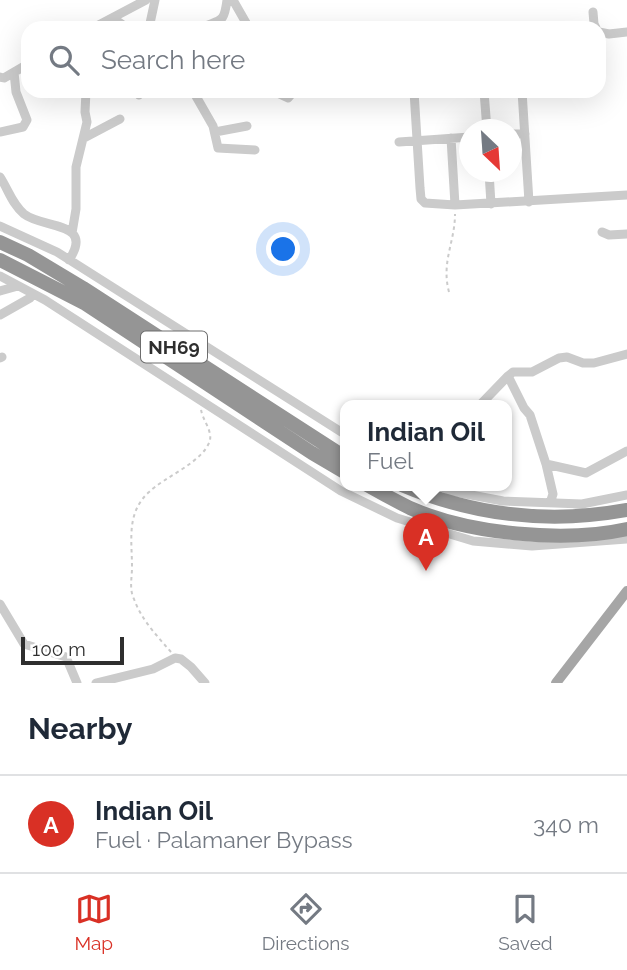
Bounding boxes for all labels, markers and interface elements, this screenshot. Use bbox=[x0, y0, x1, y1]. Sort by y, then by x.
search box bbox=[21, 21, 606, 98]
icon: search bbox=[45, 41, 83, 79]
text: Search here bbox=[101, 45, 245, 75]
north arrow bbox=[459, 119, 522, 182]
your location bbox=[266, 232, 300, 266]
road number: NH69 bbox=[141, 332, 207, 362]
popup bbox=[340, 400, 512, 491]
text: Indian Oil bbox=[367, 417, 485, 447]
text: Fuel bbox=[367, 447, 413, 474]
pin: A bbox=[403, 513, 449, 571]
scale bar bbox=[21, 634, 124, 666]
text: 100 m bbox=[32, 638, 86, 660]
text: Nearby bbox=[28, 711, 132, 746]
text: Indian Oil bbox=[95, 796, 213, 826]
text: A bbox=[43, 811, 59, 838]
text: 340 m bbox=[533, 811, 599, 838]
text: Fuel · Palamaner Bypass bbox=[95, 826, 353, 853]
tab: Map bbox=[74, 890, 113, 954]
tab: Directions bbox=[262, 890, 350, 954]
tab: Saved bbox=[498, 890, 553, 954]

